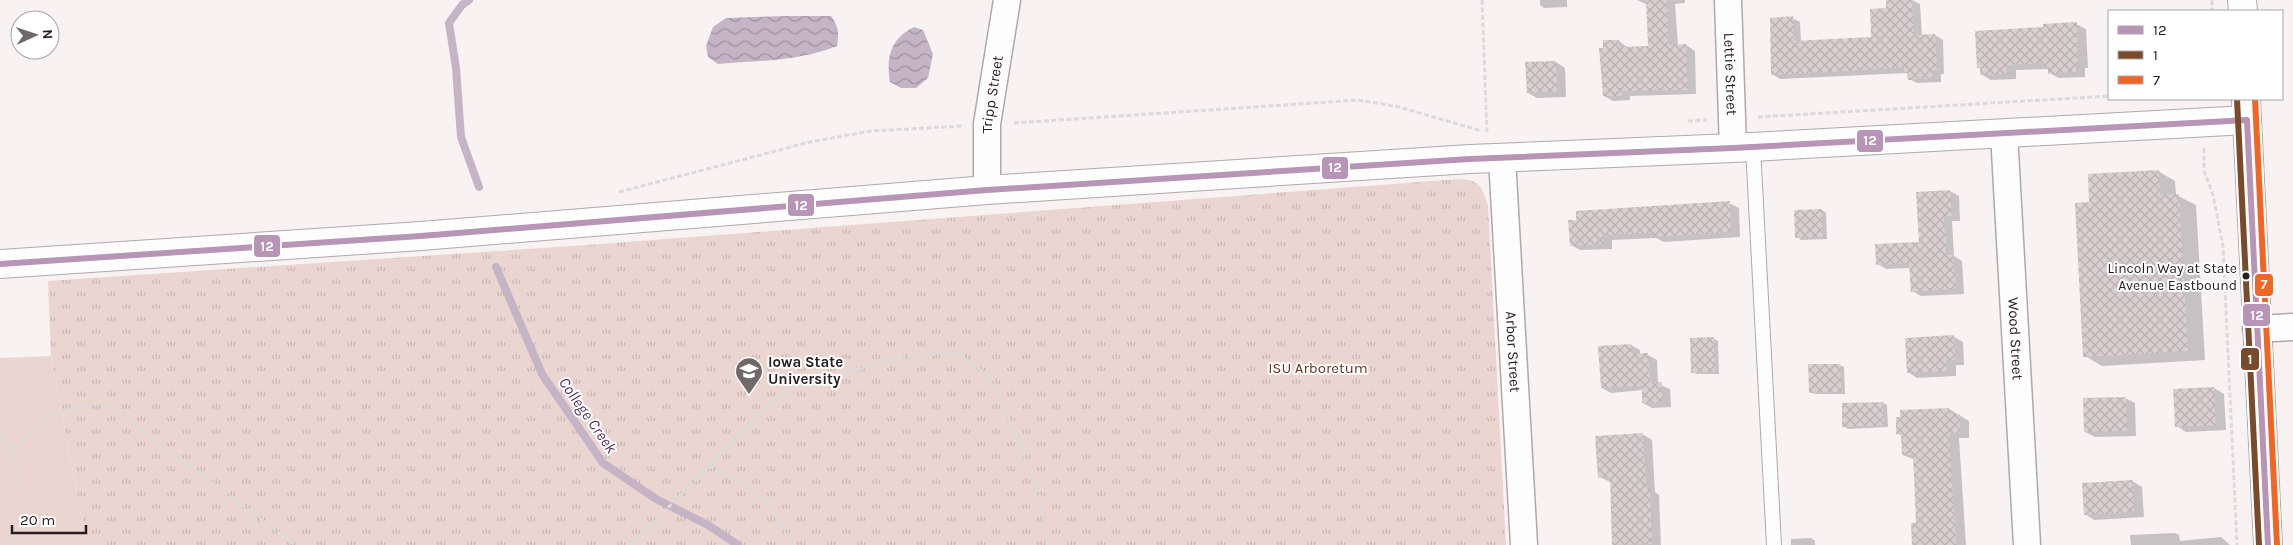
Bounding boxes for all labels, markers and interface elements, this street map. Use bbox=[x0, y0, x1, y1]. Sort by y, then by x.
north arrow bbox=[10, 10, 60, 60]
legend bbox=[2108, 10, 2283, 100]
text: 12 bbox=[2153, 21, 2167, 39]
text: N bbox=[39, 29, 56, 40]
street label: Lettie Street bbox=[1720, 32, 1741, 116]
text: 1 bbox=[2153, 46, 2158, 64]
street label: Tripp Street bbox=[978, 54, 1007, 133]
text: 7 bbox=[2153, 71, 2160, 89]
line badge: 12 bbox=[1856, 129, 1884, 153]
text: 12 bbox=[1863, 132, 1877, 149]
line badge: 12 bbox=[1321, 156, 1349, 180]
text: 12 bbox=[1328, 159, 1342, 176]
line badge: 12 bbox=[787, 193, 815, 217]
text: 12 bbox=[794, 197, 808, 214]
line badge: 12 bbox=[253, 234, 281, 258]
text: 12 bbox=[260, 238, 274, 255]
place label: Lincoln Way at State Avenue Eastbound bbox=[2107, 260, 2237, 294]
marker: Lincoln Way at State Avenue Eastbound bbox=[2241, 271, 2251, 281]
line badge: 7 bbox=[2254, 273, 2274, 297]
text: 7 bbox=[2261, 276, 2268, 293]
street label: Wood Street bbox=[2004, 297, 2027, 381]
line badge: 12 bbox=[2242, 303, 2271, 327]
text: 12 bbox=[2250, 307, 2264, 324]
street label: Arbor Street bbox=[1502, 311, 1524, 393]
line badge: 1 bbox=[2240, 347, 2260, 371]
text: 1 bbox=[2248, 351, 2253, 368]
place label: Iowa State University bbox=[768, 353, 843, 388]
school or university icon: Iowa State University bbox=[734, 356, 764, 395]
park label: ISU Arboretum bbox=[1268, 359, 1368, 377]
water label: College Creek bbox=[555, 373, 622, 457]
scale bar bbox=[12, 502, 86, 534]
text: 20 m bbox=[20, 511, 55, 529]

